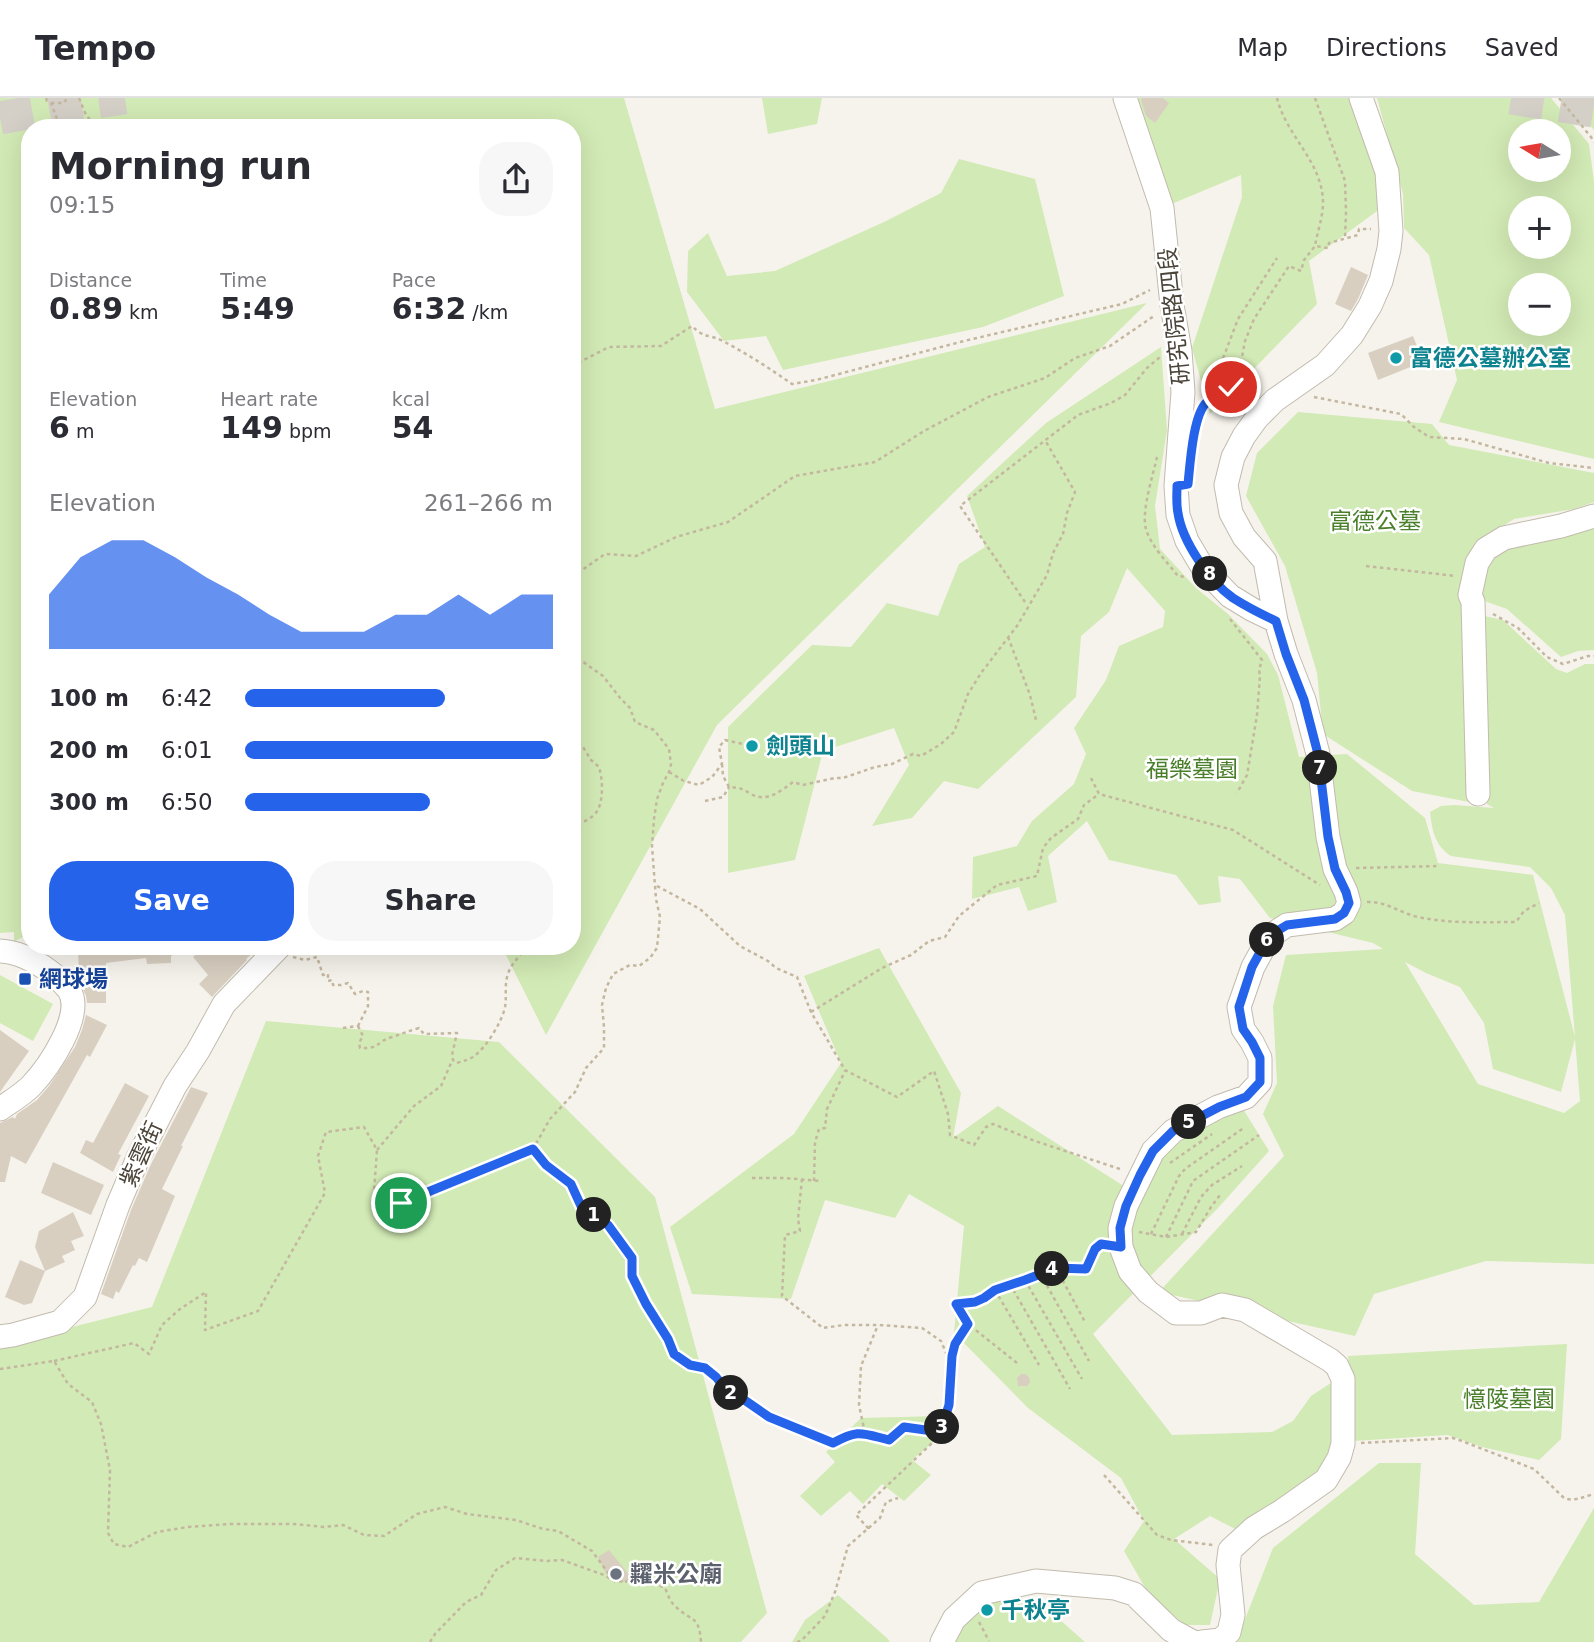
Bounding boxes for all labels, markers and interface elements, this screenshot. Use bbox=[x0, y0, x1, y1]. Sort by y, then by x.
text: Tempo bbox=[35, 29, 156, 68]
text: Map bbox=[1237, 34, 1288, 62]
text: Directions bbox=[1326, 34, 1447, 62]
text: Saved bbox=[1485, 34, 1559, 62]
north arrow bbox=[1508, 119, 1572, 182]
map controls bbox=[1508, 119, 1571, 336]
button: share bbox=[479, 142, 553, 216]
text: Morning run bbox=[49, 144, 312, 188]
text: 09:15 bbox=[49, 192, 115, 218]
button: + bbox=[1508, 196, 1571, 259]
street label: 研究院路四段 bbox=[1154, 246, 1194, 386]
text: Distance bbox=[49, 269, 132, 291]
text: Time bbox=[220, 269, 267, 291]
text: Pace bbox=[392, 269, 436, 291]
button: − bbox=[1508, 273, 1571, 336]
text: 0.89 bbox=[49, 291, 123, 326]
text: 5:49 bbox=[220, 291, 295, 326]
text: 6:32 bbox=[392, 291, 466, 326]
text: km bbox=[123, 301, 159, 323]
text: /km bbox=[466, 301, 508, 323]
place label: 富德公墓辦公室 bbox=[1410, 345, 1571, 371]
marker: 富德公墓辦公室 bbox=[1388, 350, 1404, 366]
pin bbox=[1201, 357, 1261, 417]
icon: check bbox=[1212, 368, 1250, 406]
text: Elevation bbox=[49, 388, 137, 410]
text: Heart rate bbox=[220, 388, 318, 410]
text: kcal bbox=[392, 388, 430, 410]
text: 6 bbox=[49, 410, 70, 445]
text: 149 bbox=[220, 410, 283, 445]
text: 54 bbox=[392, 410, 433, 445]
text: m bbox=[70, 420, 94, 442]
text: bpm bbox=[283, 420, 332, 442]
text: Elevation bbox=[49, 490, 156, 516]
text: 261–266 m bbox=[424, 490, 553, 516]
park label: 富德公墓 bbox=[1329, 508, 1421, 534]
pin: 8 bbox=[1192, 556, 1228, 592]
text: 8 bbox=[1203, 562, 1216, 584]
text: 100 m bbox=[49, 685, 129, 711]
text: 6:42 bbox=[161, 685, 213, 711]
place label: 劍頭山 bbox=[766, 733, 835, 759]
text: 200 m bbox=[49, 737, 129, 763]
text: 6:01 bbox=[161, 737, 213, 763]
marker: 劍頭山 bbox=[744, 738, 760, 754]
pin: 7 bbox=[1302, 750, 1338, 786]
park label: 福樂墓園 bbox=[1146, 756, 1238, 782]
text: 7 bbox=[1313, 756, 1326, 778]
text: 300 m bbox=[49, 789, 129, 815]
text: 6:50 bbox=[161, 789, 213, 815]
button: Save bbox=[49, 861, 294, 941]
button: Share bbox=[308, 861, 553, 941]
pin: 6 bbox=[1250, 922, 1284, 958]
text: 6 bbox=[1260, 928, 1273, 950]
place label: 網球場 bbox=[39, 966, 108, 992]
marker: 網球場 bbox=[17, 971, 33, 987]
pin: 5 bbox=[1172, 1104, 1206, 1140]
text: 5 bbox=[1182, 1110, 1195, 1132]
street label: 紫雲街 bbox=[115, 1117, 167, 1191]
pin bbox=[371, 1173, 431, 1233]
icon: arrive bbox=[382, 1184, 420, 1222]
pin: 1 bbox=[576, 1198, 612, 1232]
text: 1 bbox=[587, 1203, 600, 1225]
pin: 4 bbox=[1034, 1252, 1070, 1286]
text: 4 bbox=[1045, 1257, 1058, 1279]
pin: 2 bbox=[714, 1376, 748, 1410]
text: 2 bbox=[724, 1381, 737, 1403]
park label: 憶陵墓園 bbox=[1463, 1386, 1555, 1412]
pin: 3 bbox=[925, 1410, 960, 1444]
text: 3 bbox=[935, 1415, 948, 1437]
place label: 糶米公廟 bbox=[630, 1561, 722, 1587]
marker: 糶米公廟 bbox=[608, 1566, 624, 1582]
place label: 千秋亭 bbox=[1001, 1597, 1070, 1623]
marker: 千秋亭 bbox=[979, 1602, 995, 1618]

